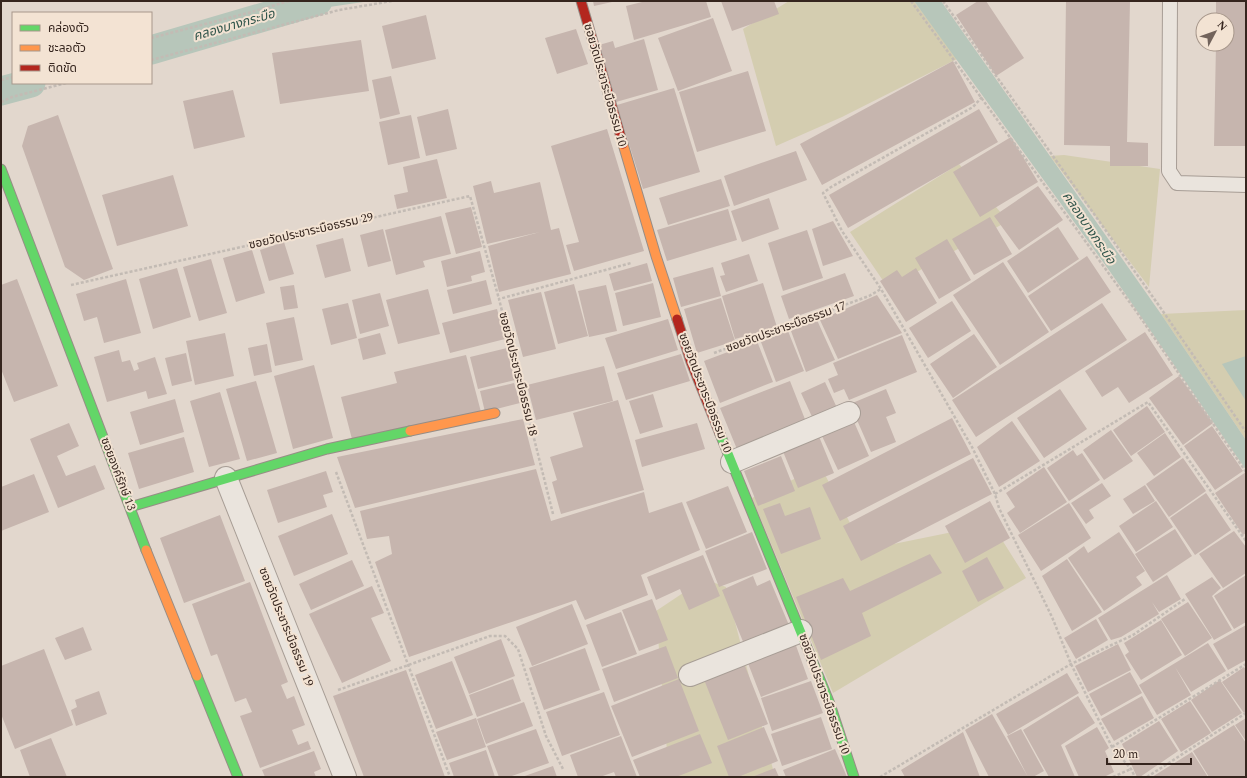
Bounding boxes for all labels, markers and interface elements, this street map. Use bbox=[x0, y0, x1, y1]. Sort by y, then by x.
water label: คลองบางกระบือ bbox=[191, 4, 278, 46]
legend bbox=[12, 12, 152, 84]
north arrow bbox=[1195, 12, 1235, 52]
text: N bbox=[1213, 17, 1232, 35]
text: คล่องตัว bbox=[48, 19, 89, 38]
street label: ซอยวัดประชาระบือธรรม 10 bbox=[578, 21, 632, 149]
text: ชะลอตัว bbox=[48, 39, 86, 58]
text: ติดขัด bbox=[48, 59, 77, 78]
water label: คลองบางกระบือ bbox=[1057, 188, 1121, 269]
street label: ซอยวัดประชาระบือธรรม 29 bbox=[247, 207, 375, 255]
street label: ซอยวัดประชาระบือธรรม 17 bbox=[723, 296, 849, 358]
street label: ซอยวัดประชาระบือธรรม 18 bbox=[493, 310, 543, 438]
street label: ซอยวัดประชาระบือธรรม 10 bbox=[673, 330, 737, 456]
street label: ซอยองค์รักษ์ 13 bbox=[95, 435, 141, 513]
street label: ซอยวัดประชาระบือธรรม 19 bbox=[253, 564, 319, 690]
street label: ซอยวัดประชาระบือธรรม 10 bbox=[793, 631, 855, 757]
scale bar bbox=[1107, 740, 1191, 766]
text: 20 m bbox=[1113, 745, 1138, 764]

